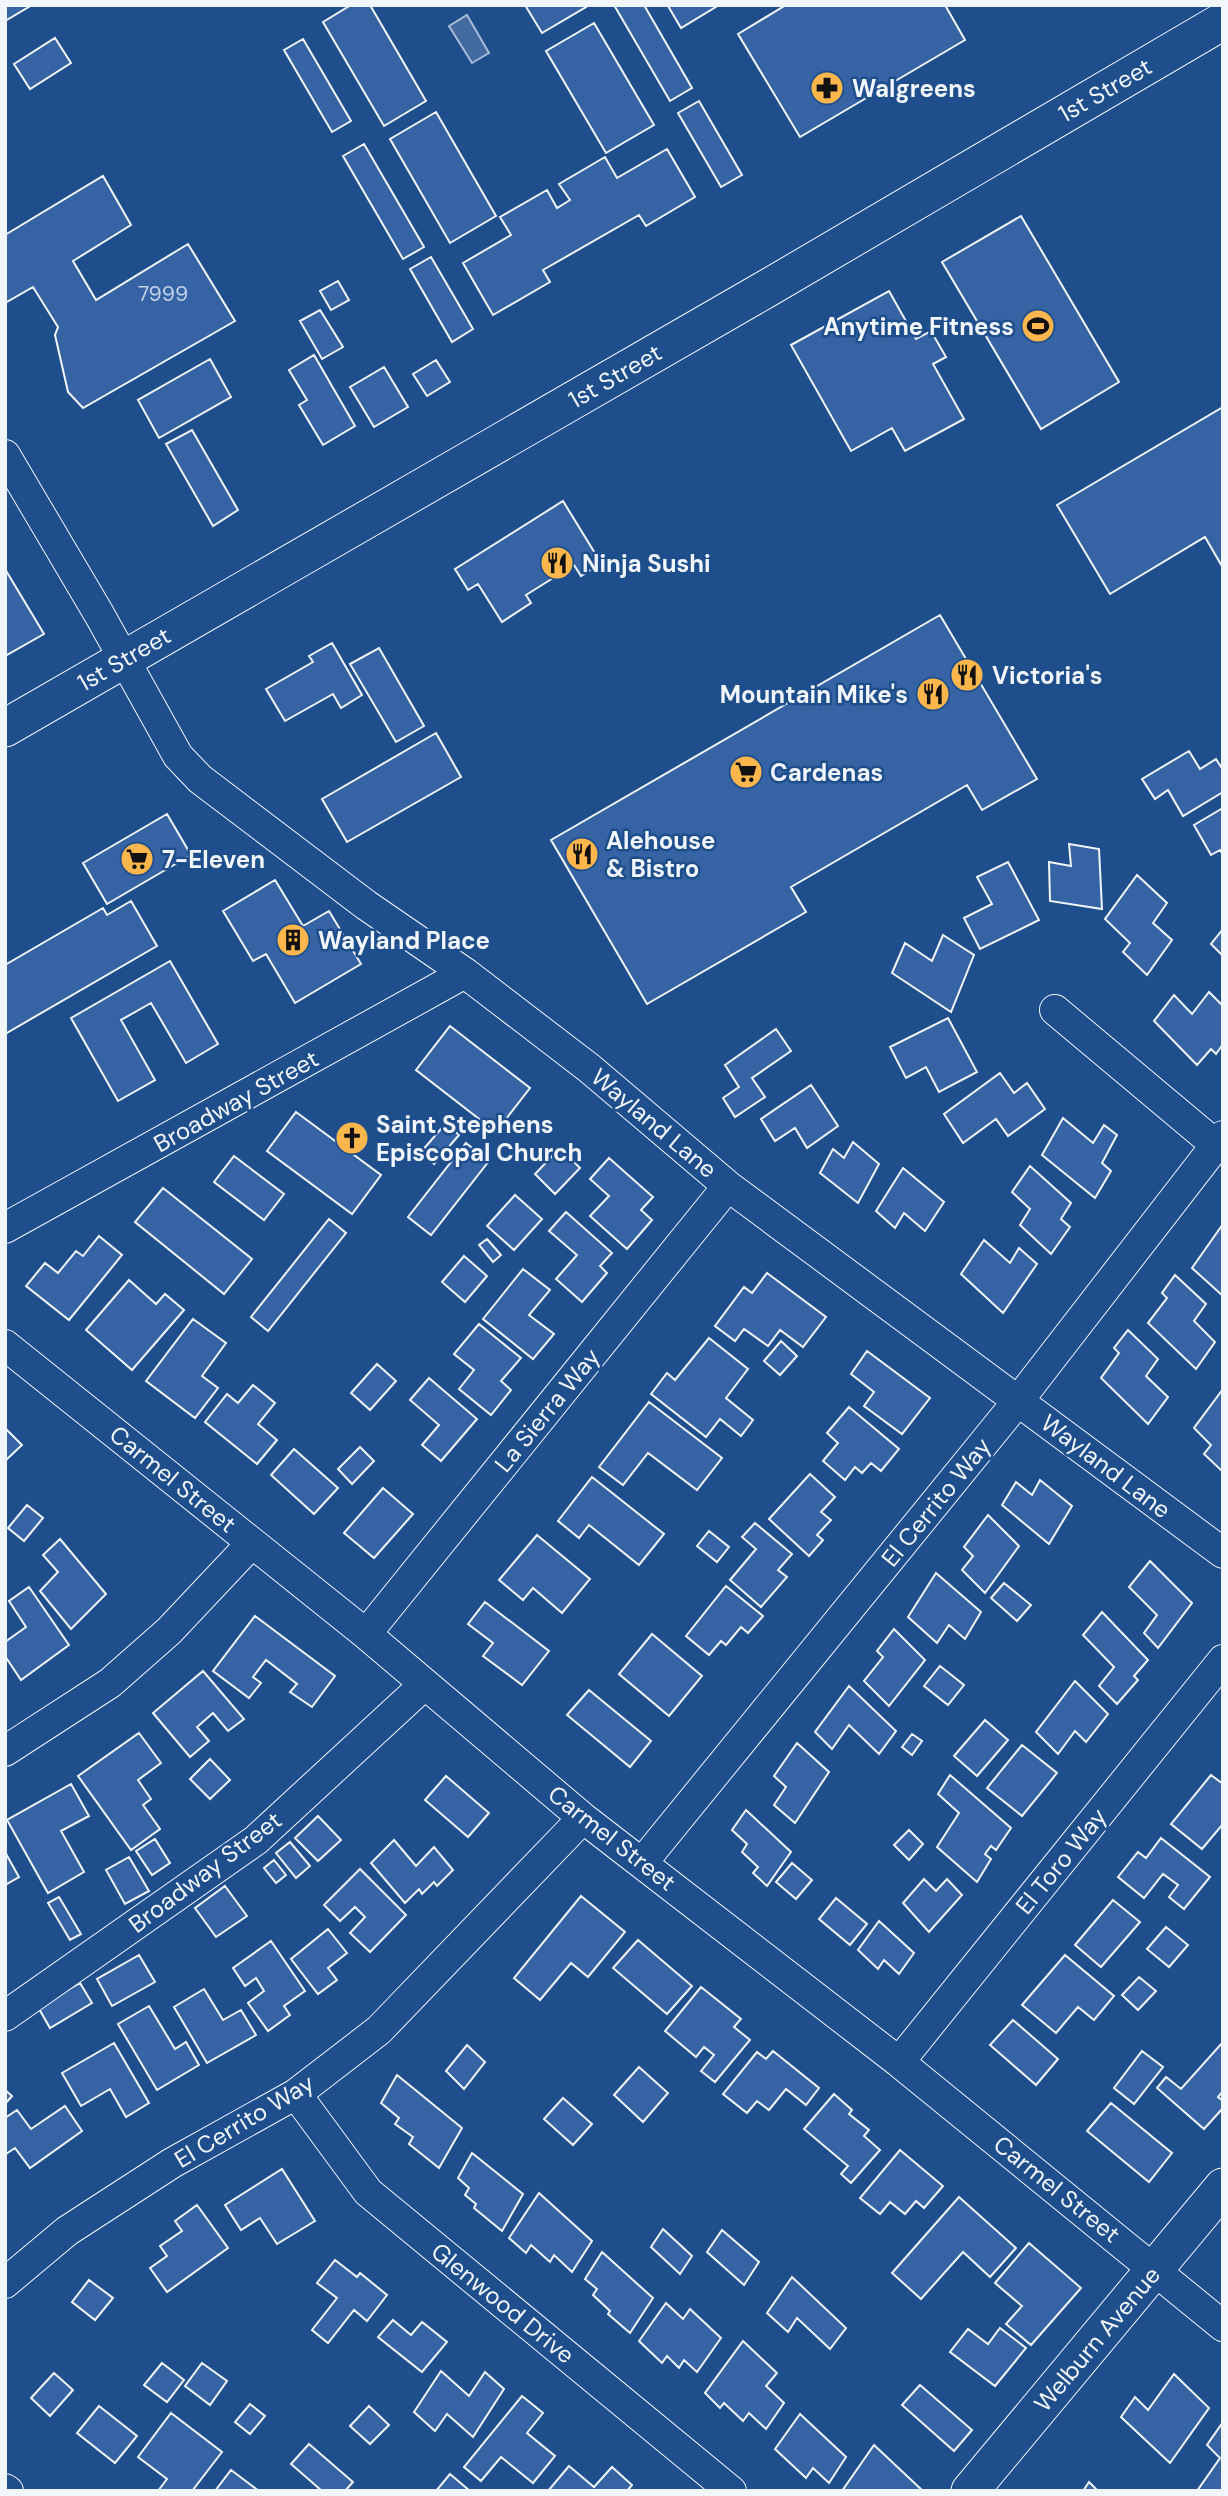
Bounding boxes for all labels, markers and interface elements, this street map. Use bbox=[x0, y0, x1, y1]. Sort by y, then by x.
street label: 1st Street bbox=[1053, 51, 1157, 129]
pharmacy icon: Walgreens bbox=[808, 69, 846, 107]
place label: Walgreens bbox=[852, 73, 976, 104]
house number: 7999 bbox=[138, 280, 188, 308]
sports icon: Anytime Fitness bbox=[1019, 307, 1057, 345]
place label: Anytime Fitness bbox=[823, 311, 1014, 342]
street label: 1st Street bbox=[563, 337, 667, 415]
restaurant icon: Ninja Sushi bbox=[538, 544, 576, 582]
place label: Ninja Sushi bbox=[582, 548, 711, 579]
street label: 1st Street bbox=[72, 620, 176, 698]
restaurant icon: Victoria's bbox=[948, 656, 986, 694]
place label: Victoria's bbox=[992, 660, 1103, 691]
restaurant icon: Mountain Mike's bbox=[914, 675, 952, 713]
place label: Mountain Mike's bbox=[720, 679, 908, 710]
supermarket icon: Cardenas bbox=[727, 753, 765, 791]
place label: Cardenas bbox=[770, 757, 883, 788]
place label: Alehouse & Bistro bbox=[606, 825, 715, 884]
restaurant icon: Alehouse & Bistro bbox=[563, 835, 601, 873]
supermarket icon: 7-Eleven bbox=[118, 840, 156, 878]
place label: 7-Eleven bbox=[162, 844, 265, 875]
building icon: Wayland Place bbox=[274, 921, 312, 959]
place label: Wayland Place bbox=[318, 925, 490, 956]
street label: Broadway Street bbox=[148, 1043, 324, 1159]
street label: Wayland Lane bbox=[585, 1061, 723, 1185]
place label: Saint Stephens Episcopal Church bbox=[376, 1109, 582, 1168]
church icon: Saint Stephens Episcopal Church bbox=[333, 1119, 371, 1157]
street label: La Sierra Way bbox=[488, 1342, 606, 1478]
street label: Wayland Lane bbox=[1035, 1407, 1177, 1525]
street label: Carmel Street bbox=[103, 1419, 243, 1539]
street label: El Cerrito Way bbox=[874, 1431, 998, 1573]
street label: Carmel Street bbox=[542, 1778, 682, 1898]
street label: El Toro Way bbox=[1009, 1802, 1113, 1920]
street label: Broadway Street bbox=[122, 1804, 288, 1940]
street label: El Cerrito Way bbox=[169, 2067, 319, 2175]
street label: Carmel Street bbox=[987, 2129, 1127, 2249]
street label: Glenwood Drive bbox=[425, 2236, 581, 2370]
street label: Welburn Avenue bbox=[1027, 2260, 1167, 2418]

